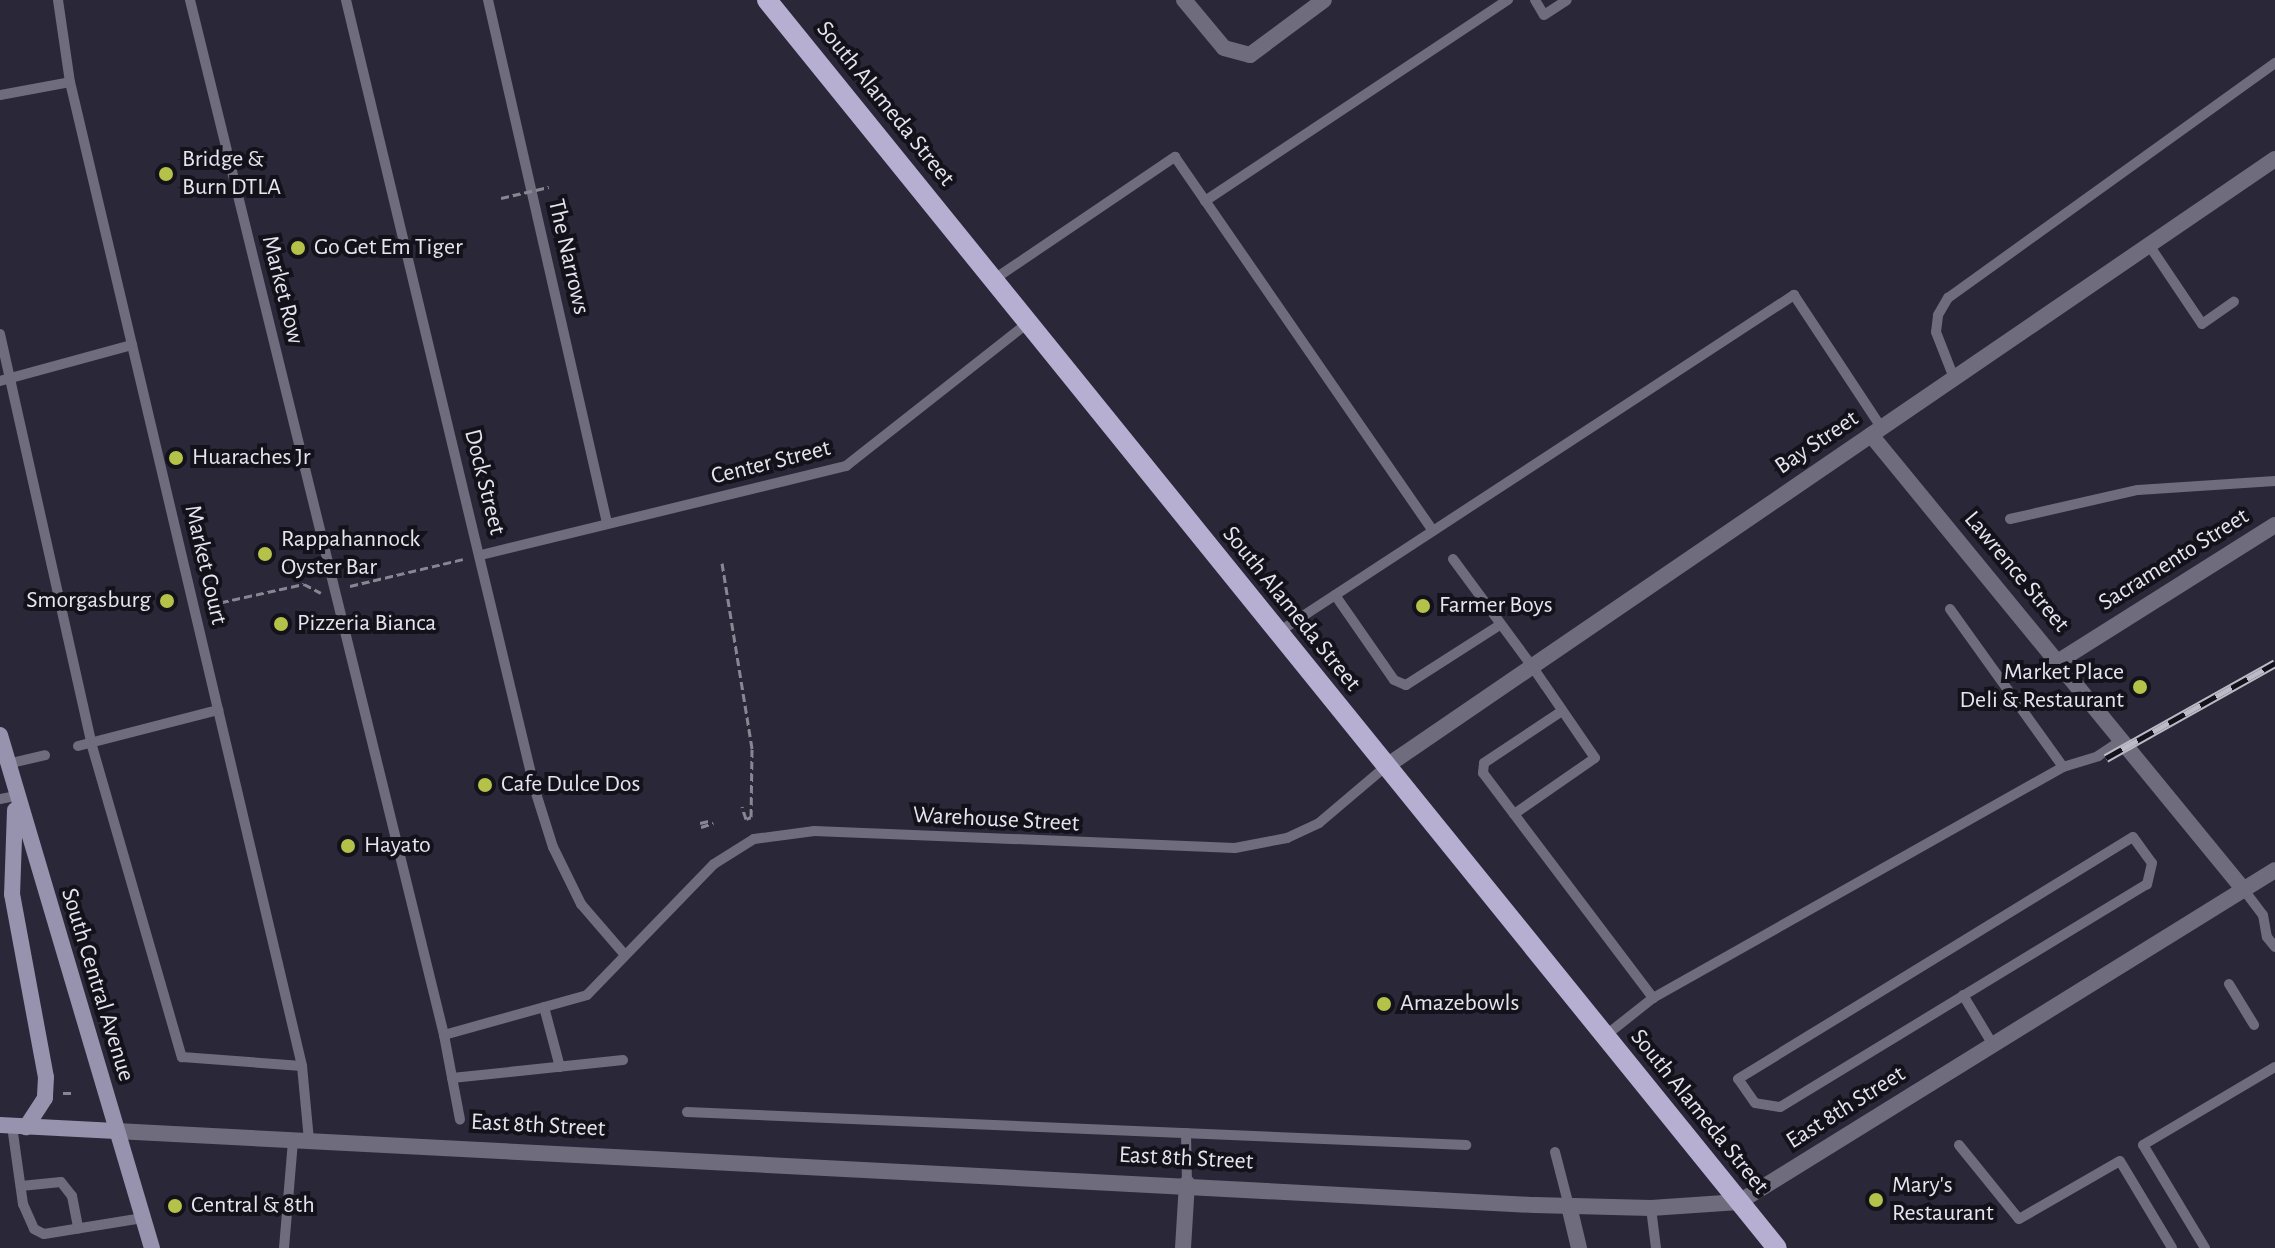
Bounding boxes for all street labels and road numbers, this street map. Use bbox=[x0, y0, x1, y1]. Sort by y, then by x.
street label: South Alameda Street bbox=[810, 16, 960, 192]
street label: The Narrows bbox=[541, 196, 595, 318]
street label: Market Row bbox=[255, 233, 309, 347]
street label: Bay Street bbox=[1770, 405, 1864, 481]
street label: Dock Street bbox=[457, 426, 511, 538]
street label: Center Street bbox=[708, 434, 834, 492]
street label: Market Court bbox=[177, 502, 233, 628]
street label: Sacramento Street bbox=[2094, 502, 2254, 618]
street label: Lawrence Street bbox=[1957, 506, 2075, 638]
street label: South Alameda Street bbox=[1216, 521, 1366, 697]
street label: Warehouse Street bbox=[912, 801, 1080, 839]
street label: South Central Avenue bbox=[54, 885, 140, 1085]
street label: South Alameda Street bbox=[1624, 1024, 1774, 1200]
street label: East 8th Street bbox=[1781, 1060, 1911, 1156]
street label: East 8th Street bbox=[470, 1108, 606, 1144]
street label: East 8th Street bbox=[1118, 1141, 1254, 1177]

